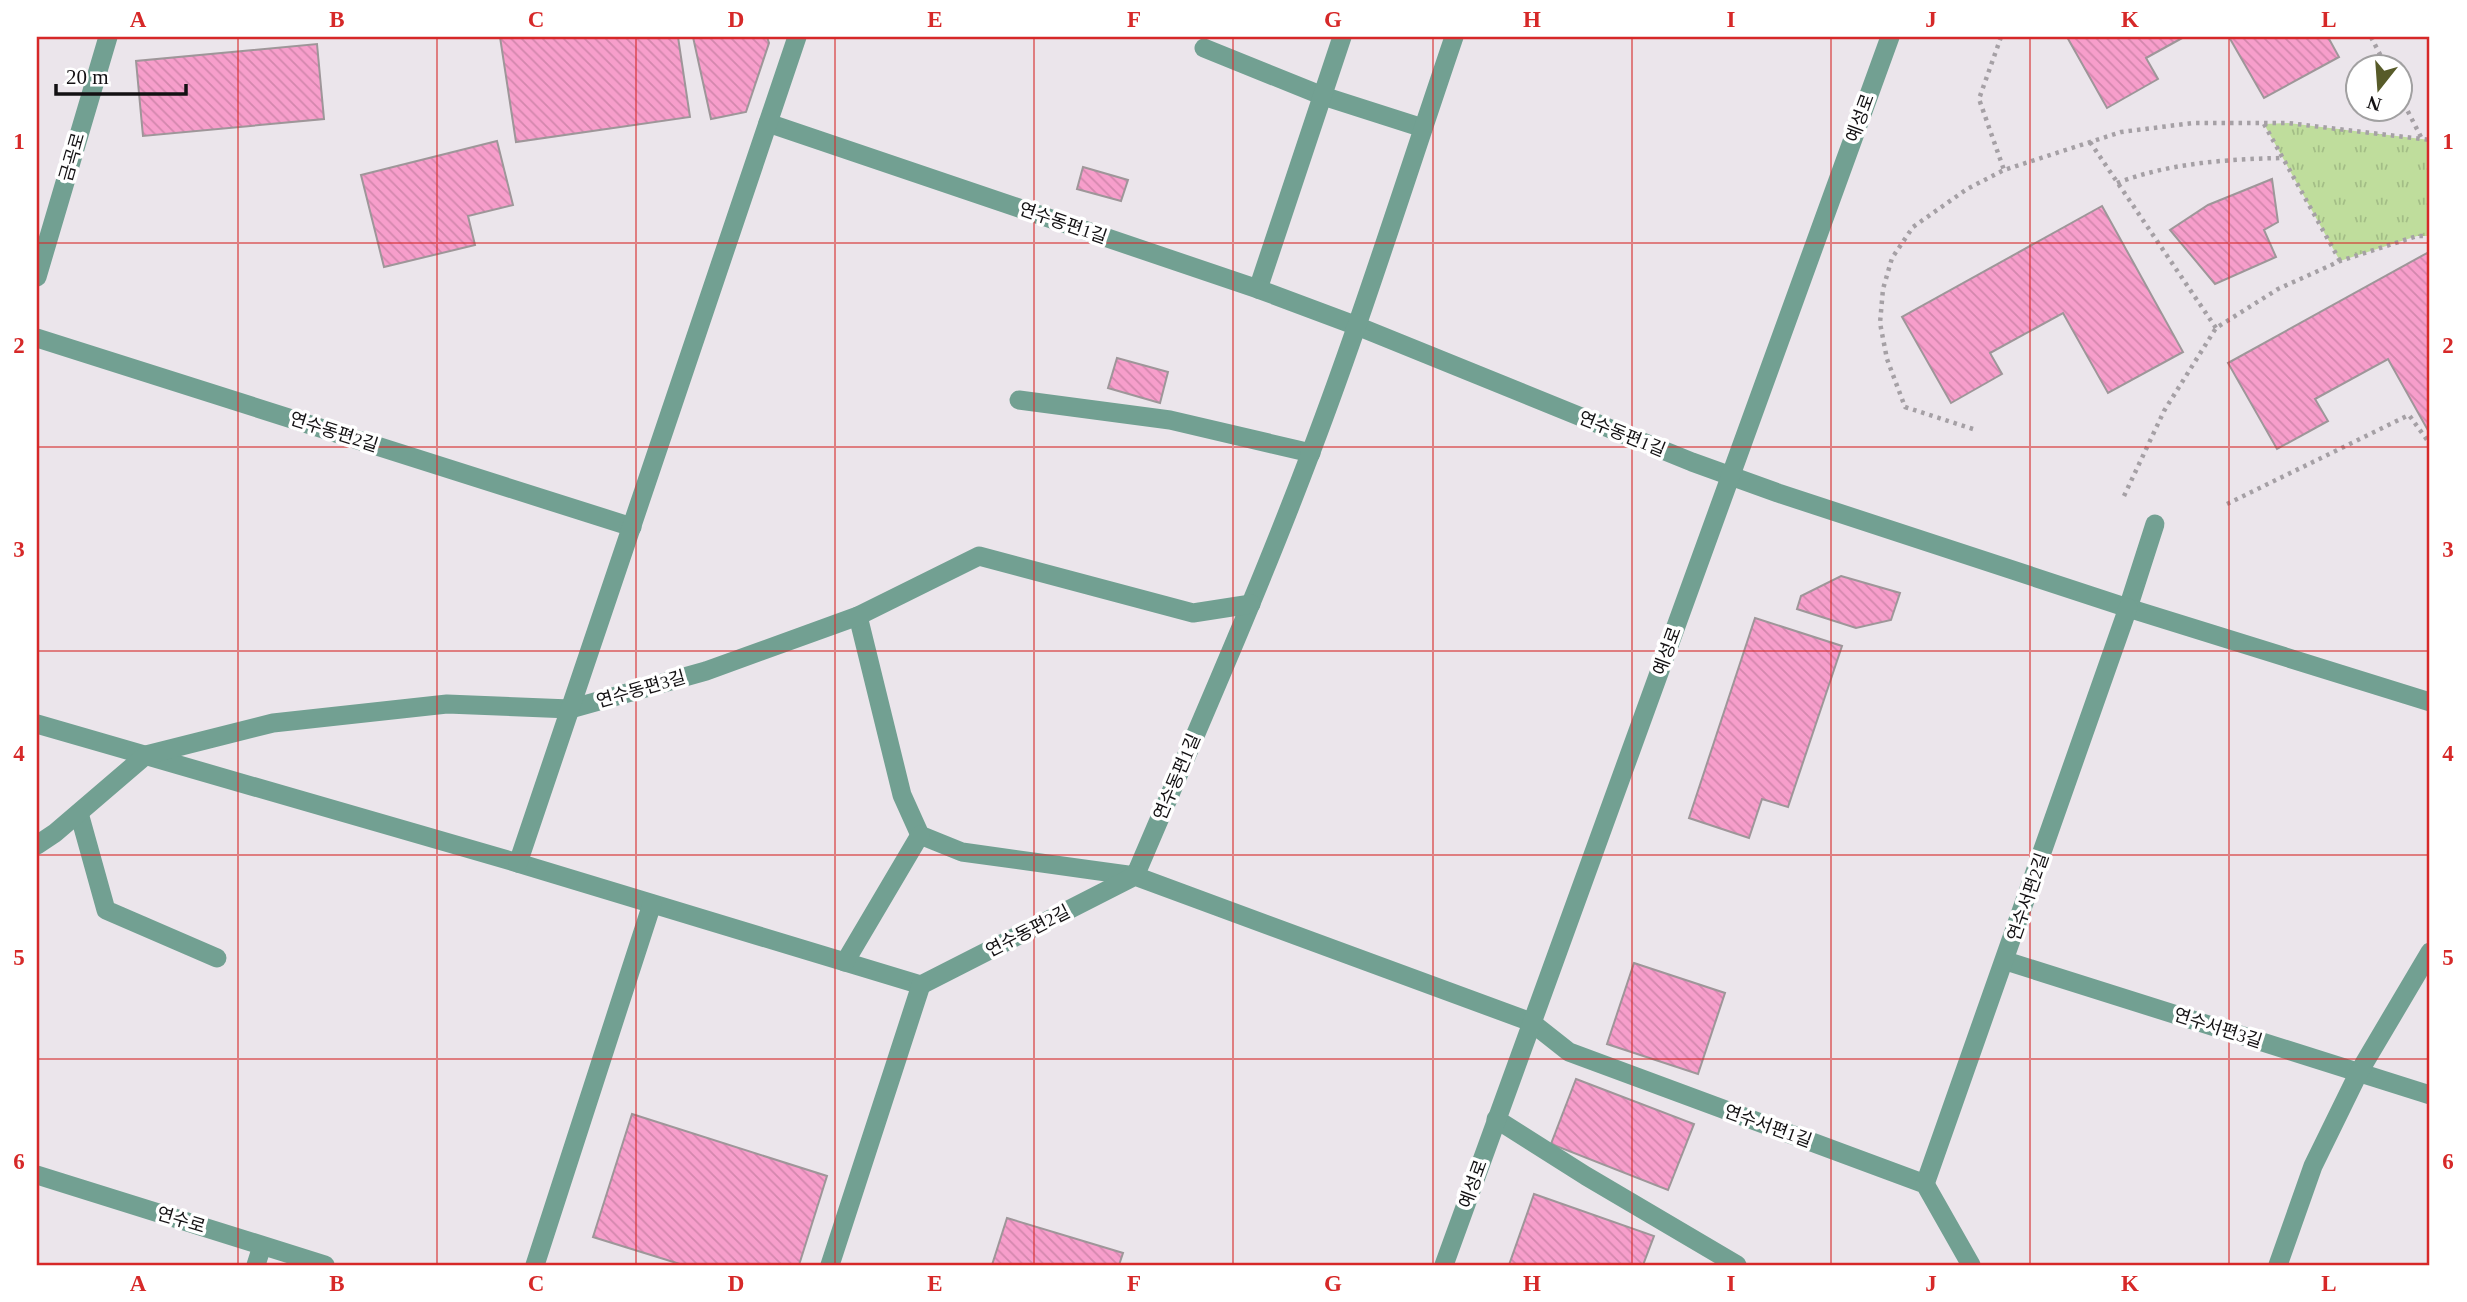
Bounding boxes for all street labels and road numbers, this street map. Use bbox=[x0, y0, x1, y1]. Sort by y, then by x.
street label: 예성로 bbox=[1842, 91, 1878, 145]
street label: 금곡로 bbox=[56, 130, 88, 184]
street label: 연수동편1길 bbox=[1016, 199, 1110, 247]
street label: 연수동편2길 bbox=[287, 408, 381, 456]
street label: 연수동편1길 bbox=[1576, 408, 1668, 460]
street label: 예성로 bbox=[1649, 624, 1685, 678]
street label: 연수동편3길 bbox=[594, 667, 688, 711]
street label: 연수동편1길 bbox=[1150, 731, 1204, 823]
street label: 연수서편2길 bbox=[2004, 850, 2052, 944]
street label: 연수동편2길 bbox=[983, 901, 1073, 961]
street label: 연수서편3길 bbox=[2171, 1004, 2265, 1052]
street label: 연수서편1길 bbox=[1721, 1101, 1815, 1151]
street label: 예성로 bbox=[1455, 1157, 1491, 1211]
street label: 연수로 bbox=[154, 1203, 208, 1237]

